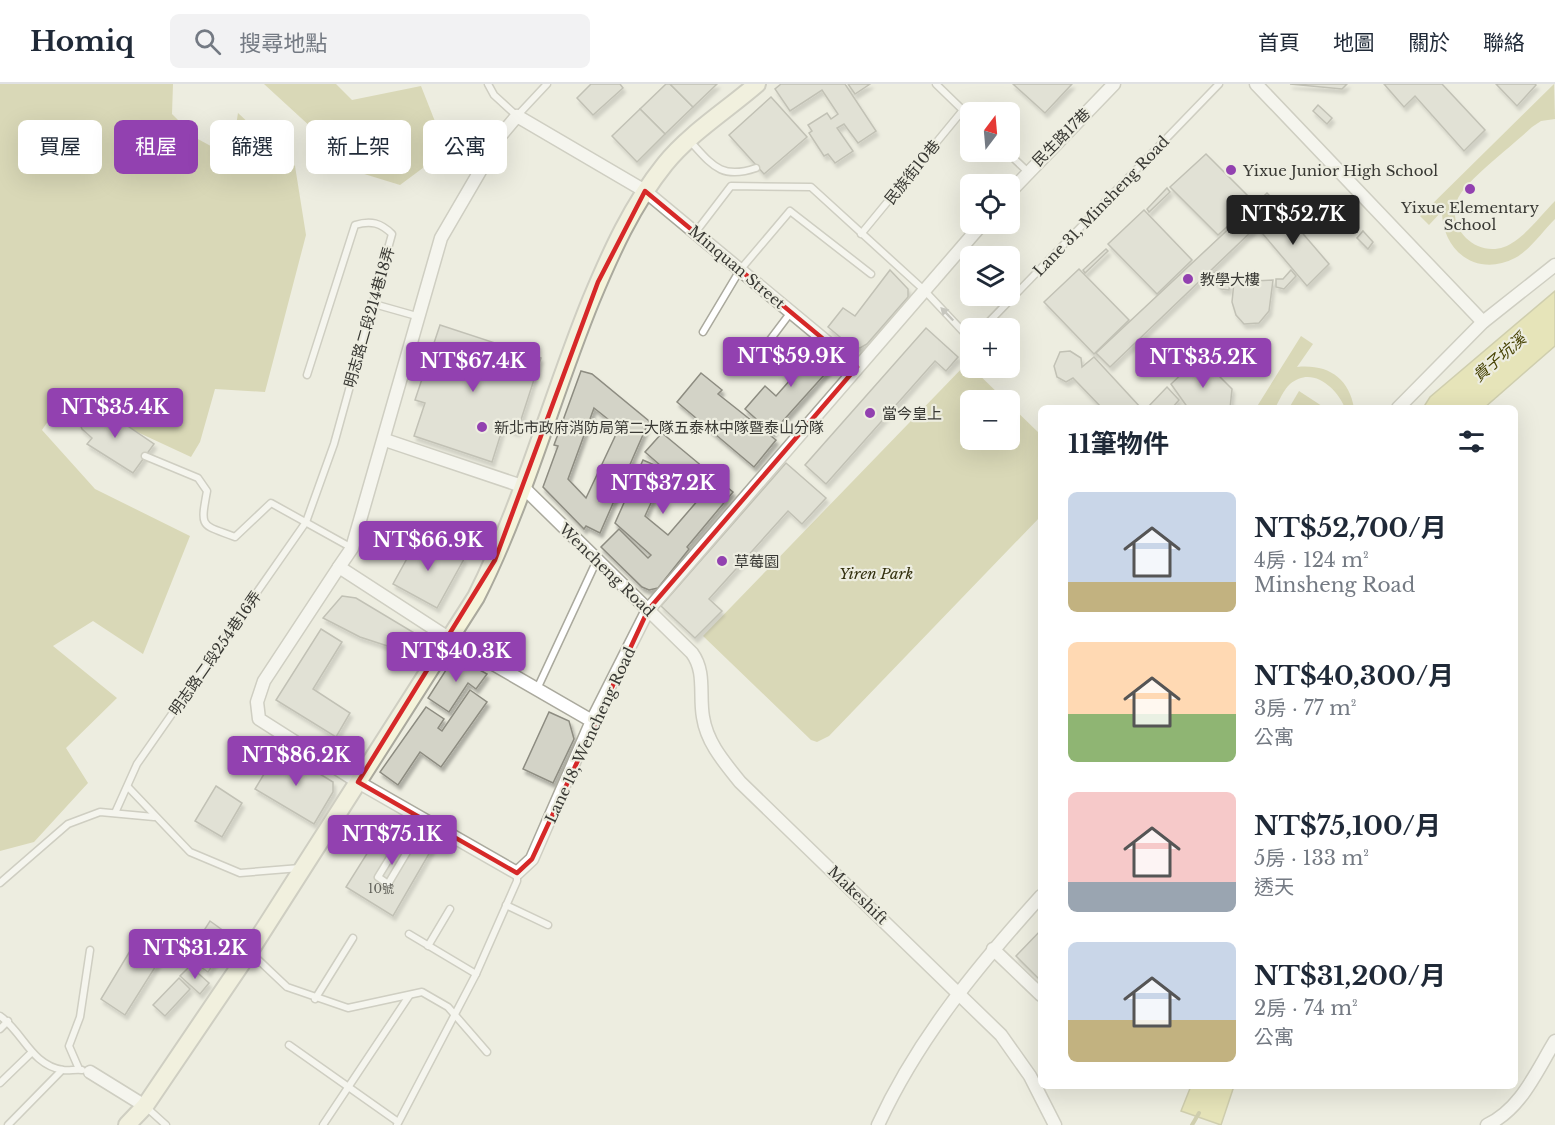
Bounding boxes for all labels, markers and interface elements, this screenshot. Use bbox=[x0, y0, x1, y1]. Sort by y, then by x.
search box bbox=[170, 14, 590, 68]
text: Homiq bbox=[30, 24, 134, 59]
icon: search bbox=[191, 25, 224, 58]
text: 搜尋地點 bbox=[239, 30, 327, 57]
text: 首頁 bbox=[1258, 30, 1300, 56]
text: 地圖 bbox=[1333, 30, 1375, 56]
text: 關於 bbox=[1408, 30, 1450, 56]
text: 聯絡 bbox=[1483, 30, 1525, 56]
north arrow bbox=[960, 102, 1020, 162]
map controls bbox=[960, 102, 1020, 450]
street label: 民生路17巷 bbox=[1028, 104, 1094, 170]
chip: 買屋 bbox=[18, 120, 102, 174]
chip: 租屋 bbox=[114, 120, 198, 174]
chip: 篩選 bbox=[210, 120, 294, 174]
chip: 新上架 bbox=[306, 120, 411, 174]
chip: 公寓 bbox=[423, 120, 507, 174]
street label: Lane 31, Minsheng Road bbox=[1029, 132, 1173, 280]
street label: 民族街10巷 bbox=[880, 136, 944, 208]
place label: Yixue Junior High School bbox=[1242, 161, 1438, 180]
marker: Yixue Junior High School bbox=[1224, 163, 1238, 177]
button: locate bbox=[960, 174, 1020, 234]
marker: Yixue Elementary School bbox=[1463, 182, 1477, 196]
pin: NT$52.7K bbox=[1231, 195, 1355, 246]
place label: Yixue Elementary School bbox=[1400, 198, 1539, 234]
text: NT$52.7K bbox=[1241, 202, 1345, 226]
street label: Minquan Street bbox=[685, 221, 789, 313]
street label: 明志路二段214巷18弄 bbox=[340, 244, 398, 390]
button: layers bbox=[960, 246, 1020, 306]
place label: 教學大樓 bbox=[1200, 270, 1260, 289]
marker: 教學大樓 bbox=[1181, 272, 1195, 286]
one-way arrow bbox=[941, 308, 955, 322]
button: + bbox=[960, 318, 1020, 378]
water label: 貴子坑溪 bbox=[1468, 327, 1531, 386]
pin: NT$59.9K bbox=[729, 337, 853, 388]
pin: NT$35.2K bbox=[1141, 338, 1265, 389]
pin: NT$67.4K bbox=[411, 342, 535, 393]
text: NT$59.9K bbox=[737, 344, 845, 368]
text: NT$35.2K bbox=[1149, 345, 1257, 369]
text: NT$67.4K bbox=[420, 349, 526, 373]
pin: NT$35.4K bbox=[53, 388, 177, 439]
button: − bbox=[960, 390, 1020, 450]
text: NT$35.4K bbox=[61, 395, 169, 419]
place label: 當今皇上 bbox=[882, 404, 942, 423]
marker: 當今皇上 bbox=[863, 406, 877, 420]
place label: 新北市政府消防局第二大隊五泰林中隊暨泰山分隊 bbox=[494, 418, 824, 437]
marker: 新北市政府消防局第二大隊五泰林中隊暨泰山分隊 bbox=[475, 420, 489, 434]
icon: filters bbox=[1455, 425, 1488, 458]
text: 11筆物件 bbox=[1068, 428, 1169, 460]
pin: NT$37.2K bbox=[601, 464, 725, 515]
text: NT$37.2K bbox=[611, 471, 715, 495]
text: NT$52,700/月 bbox=[1254, 512, 1447, 544]
icon: home bbox=[1116, 516, 1188, 588]
street label: Wencheng Road bbox=[554, 519, 659, 621]
pin: NT$66.9K bbox=[366, 521, 490, 572]
text: NT$66.9K bbox=[373, 528, 483, 552]
text: 4房 · 124 m² bbox=[1254, 548, 1369, 572]
place label: 草莓園 bbox=[734, 552, 779, 571]
marker: 草莓園 bbox=[715, 554, 729, 568]
park label: Yiren Park bbox=[839, 564, 913, 583]
text: Minsheng Road bbox=[1254, 573, 1415, 597]
street label: 明志路二段254巷16弄 bbox=[165, 587, 265, 719]
pin: NT$40.3K bbox=[394, 632, 518, 683]
text: NT$40.3K bbox=[401, 639, 511, 663]
street label: Lane 18, Wencheng Road bbox=[541, 644, 639, 826]
text: NT$40,300/月 bbox=[1254, 660, 1454, 692]
icon: home bbox=[1116, 666, 1188, 738]
text: 3房 · 77 m² bbox=[1254, 696, 1356, 720]
text: 公寓 bbox=[1254, 725, 1294, 749]
pin: NT$86.2K bbox=[234, 736, 358, 787]
text: NT$86.2K bbox=[241, 743, 351, 767]
text: NT$75,100/月 bbox=[1254, 810, 1441, 842]
pin: NT$75.1K bbox=[330, 815, 454, 866]
icon: home bbox=[1116, 816, 1188, 888]
text: NT$75.1K bbox=[342, 822, 442, 846]
text: 5房 · 133 m² bbox=[1254, 846, 1369, 870]
street label: Makeshift bbox=[824, 862, 892, 928]
text: 透天 bbox=[1254, 875, 1294, 899]
house number: 10號 bbox=[368, 881, 394, 896]
pin: NT$31.2K bbox=[133, 929, 257, 980]
text: NT$31.2K bbox=[143, 936, 247, 960]
text: NT$31,200/月 bbox=[1254, 960, 1446, 992]
icon: home bbox=[1116, 966, 1188, 1038]
text: 2房 · 74 m² bbox=[1254, 996, 1358, 1020]
text: 公寓 bbox=[1254, 1025, 1294, 1049]

